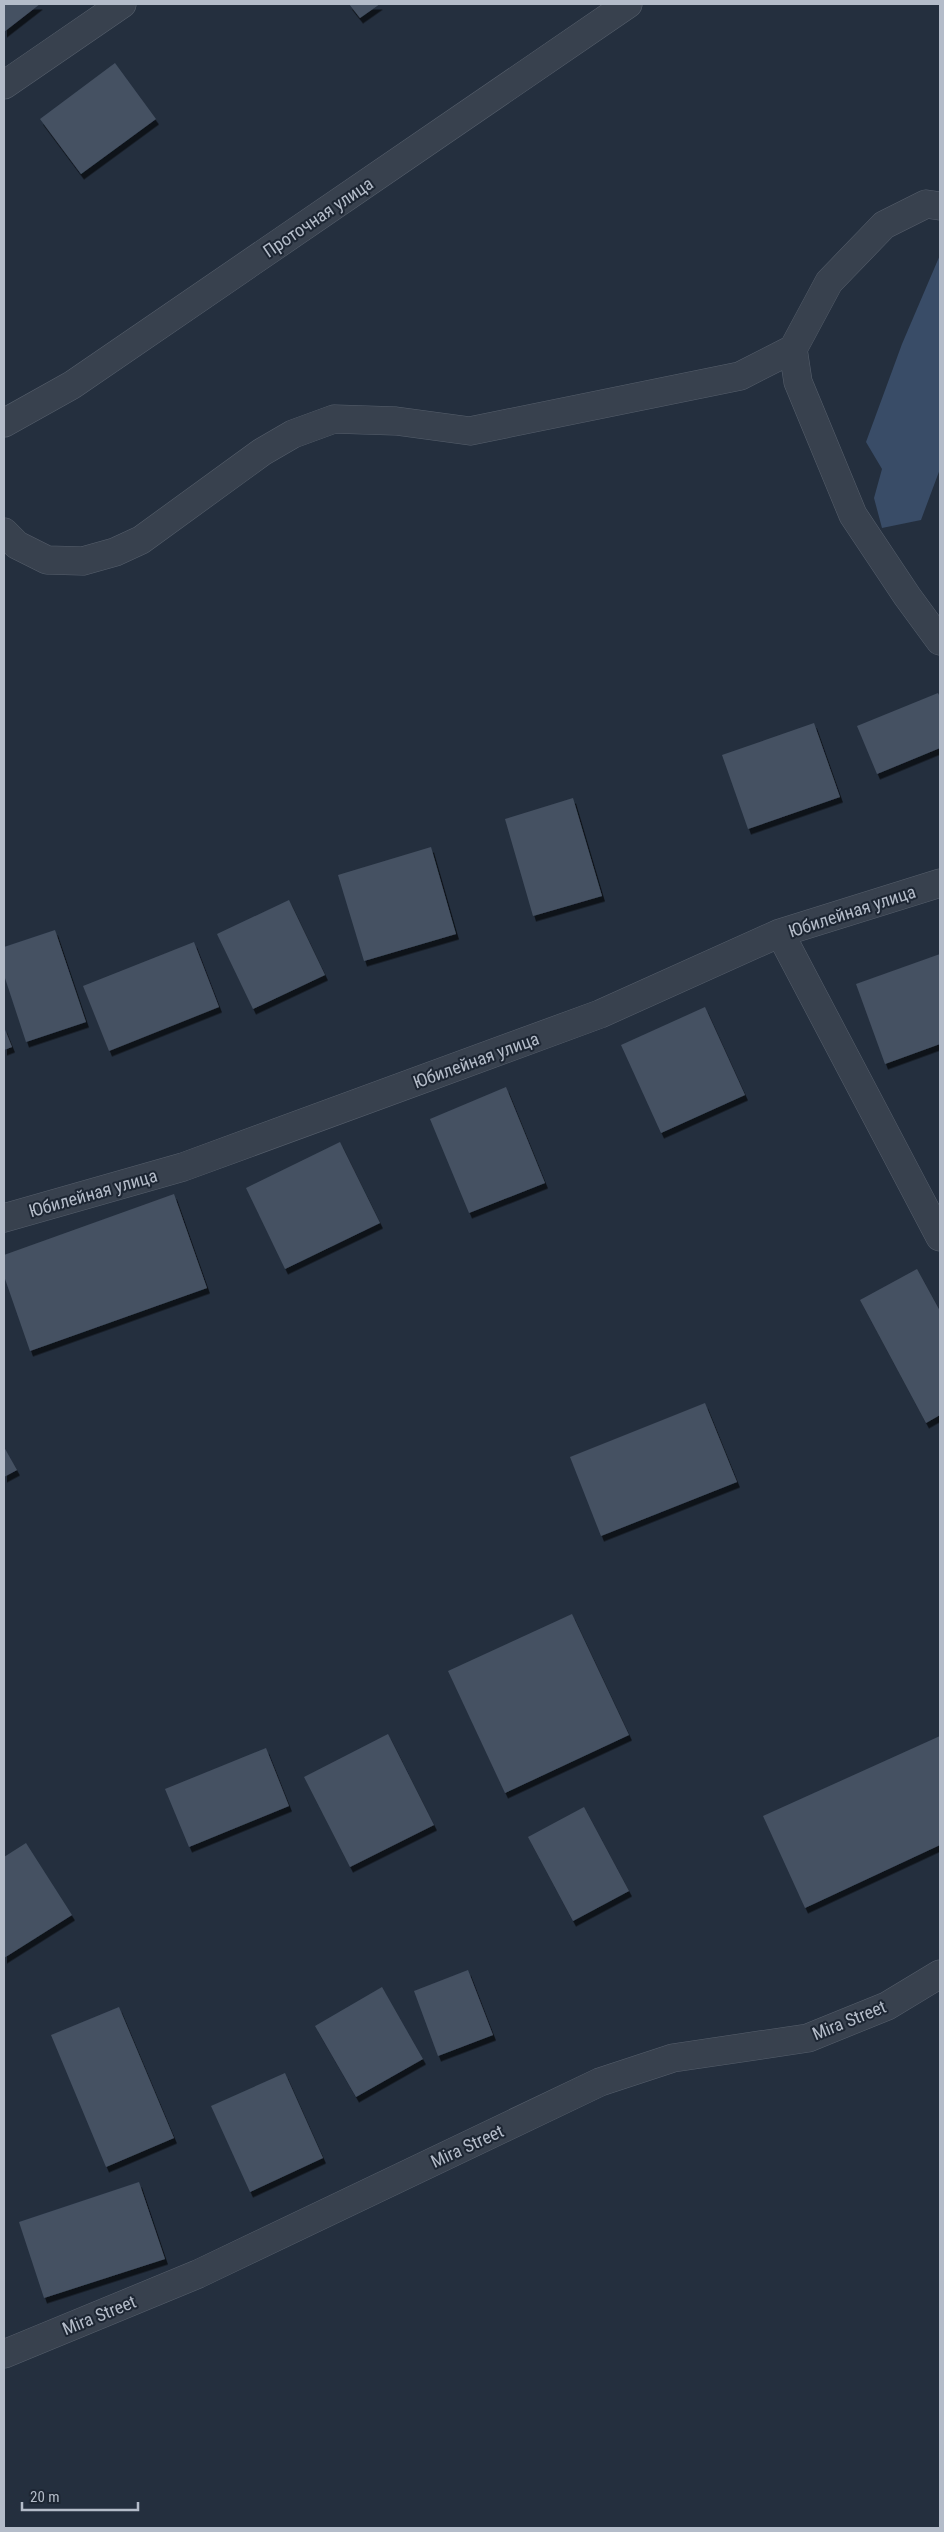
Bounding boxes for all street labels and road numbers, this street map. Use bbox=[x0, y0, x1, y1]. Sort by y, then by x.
street label: Проточная улица bbox=[259, 173, 377, 261]
street label: Юбилейная улица bbox=[786, 881, 918, 941]
street label: Юбилейная улица bbox=[410, 1027, 542, 1093]
street label: Юбилейная улица bbox=[26, 1165, 160, 1221]
street label: Mira Street bbox=[809, 1996, 889, 2044]
street label: Mira Street bbox=[427, 2120, 507, 2172]
street label: Mira Street bbox=[59, 2291, 139, 2339]

